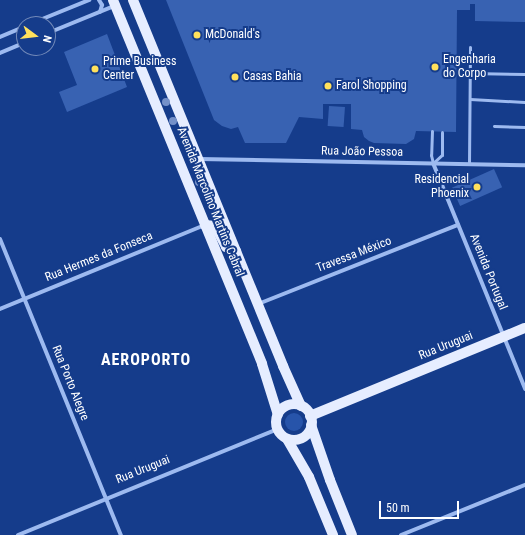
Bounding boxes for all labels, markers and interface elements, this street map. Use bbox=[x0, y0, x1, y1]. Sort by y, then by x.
north arrow bbox=[16, 16, 56, 56]
place label: McDonald's bbox=[205, 28, 260, 42]
marker: McDonald's bbox=[192, 30, 202, 40]
text: N bbox=[40, 34, 54, 44]
place label: Engenharia do Corpo bbox=[443, 53, 496, 81]
place label: Prime Business Center bbox=[103, 55, 176, 83]
marker: Engenharia do Corpo bbox=[430, 62, 440, 72]
marker: Prime Business Center bbox=[90, 64, 100, 74]
place label: Casas Bahia bbox=[243, 70, 302, 84]
marker: Casas Bahia bbox=[230, 72, 240, 82]
place label: Farol Shopping bbox=[336, 79, 407, 93]
marker: Farol Shopping bbox=[323, 81, 333, 91]
street label: Avenida Marcolino Martins Cabral bbox=[173, 125, 247, 279]
street label: Rua João Pessoa bbox=[321, 144, 403, 160]
place label: Residencial Phoenix bbox=[415, 173, 469, 201]
marker: Residencial Phoenix bbox=[472, 182, 482, 192]
street label: Rua Hermes da Fonseca bbox=[43, 229, 155, 285]
street label: Avenida Portugal bbox=[466, 232, 510, 312]
street label: Travessa México bbox=[314, 234, 394, 276]
street label: Rua Uruguai bbox=[417, 329, 475, 363]
street label: Rua Porto Alegre bbox=[48, 343, 92, 423]
district label: AEROPORTO bbox=[101, 350, 191, 370]
street label: Rua Uruguai bbox=[114, 453, 172, 487]
scale bar bbox=[381, 493, 461, 519]
text: 50 m bbox=[386, 501, 410, 515]

